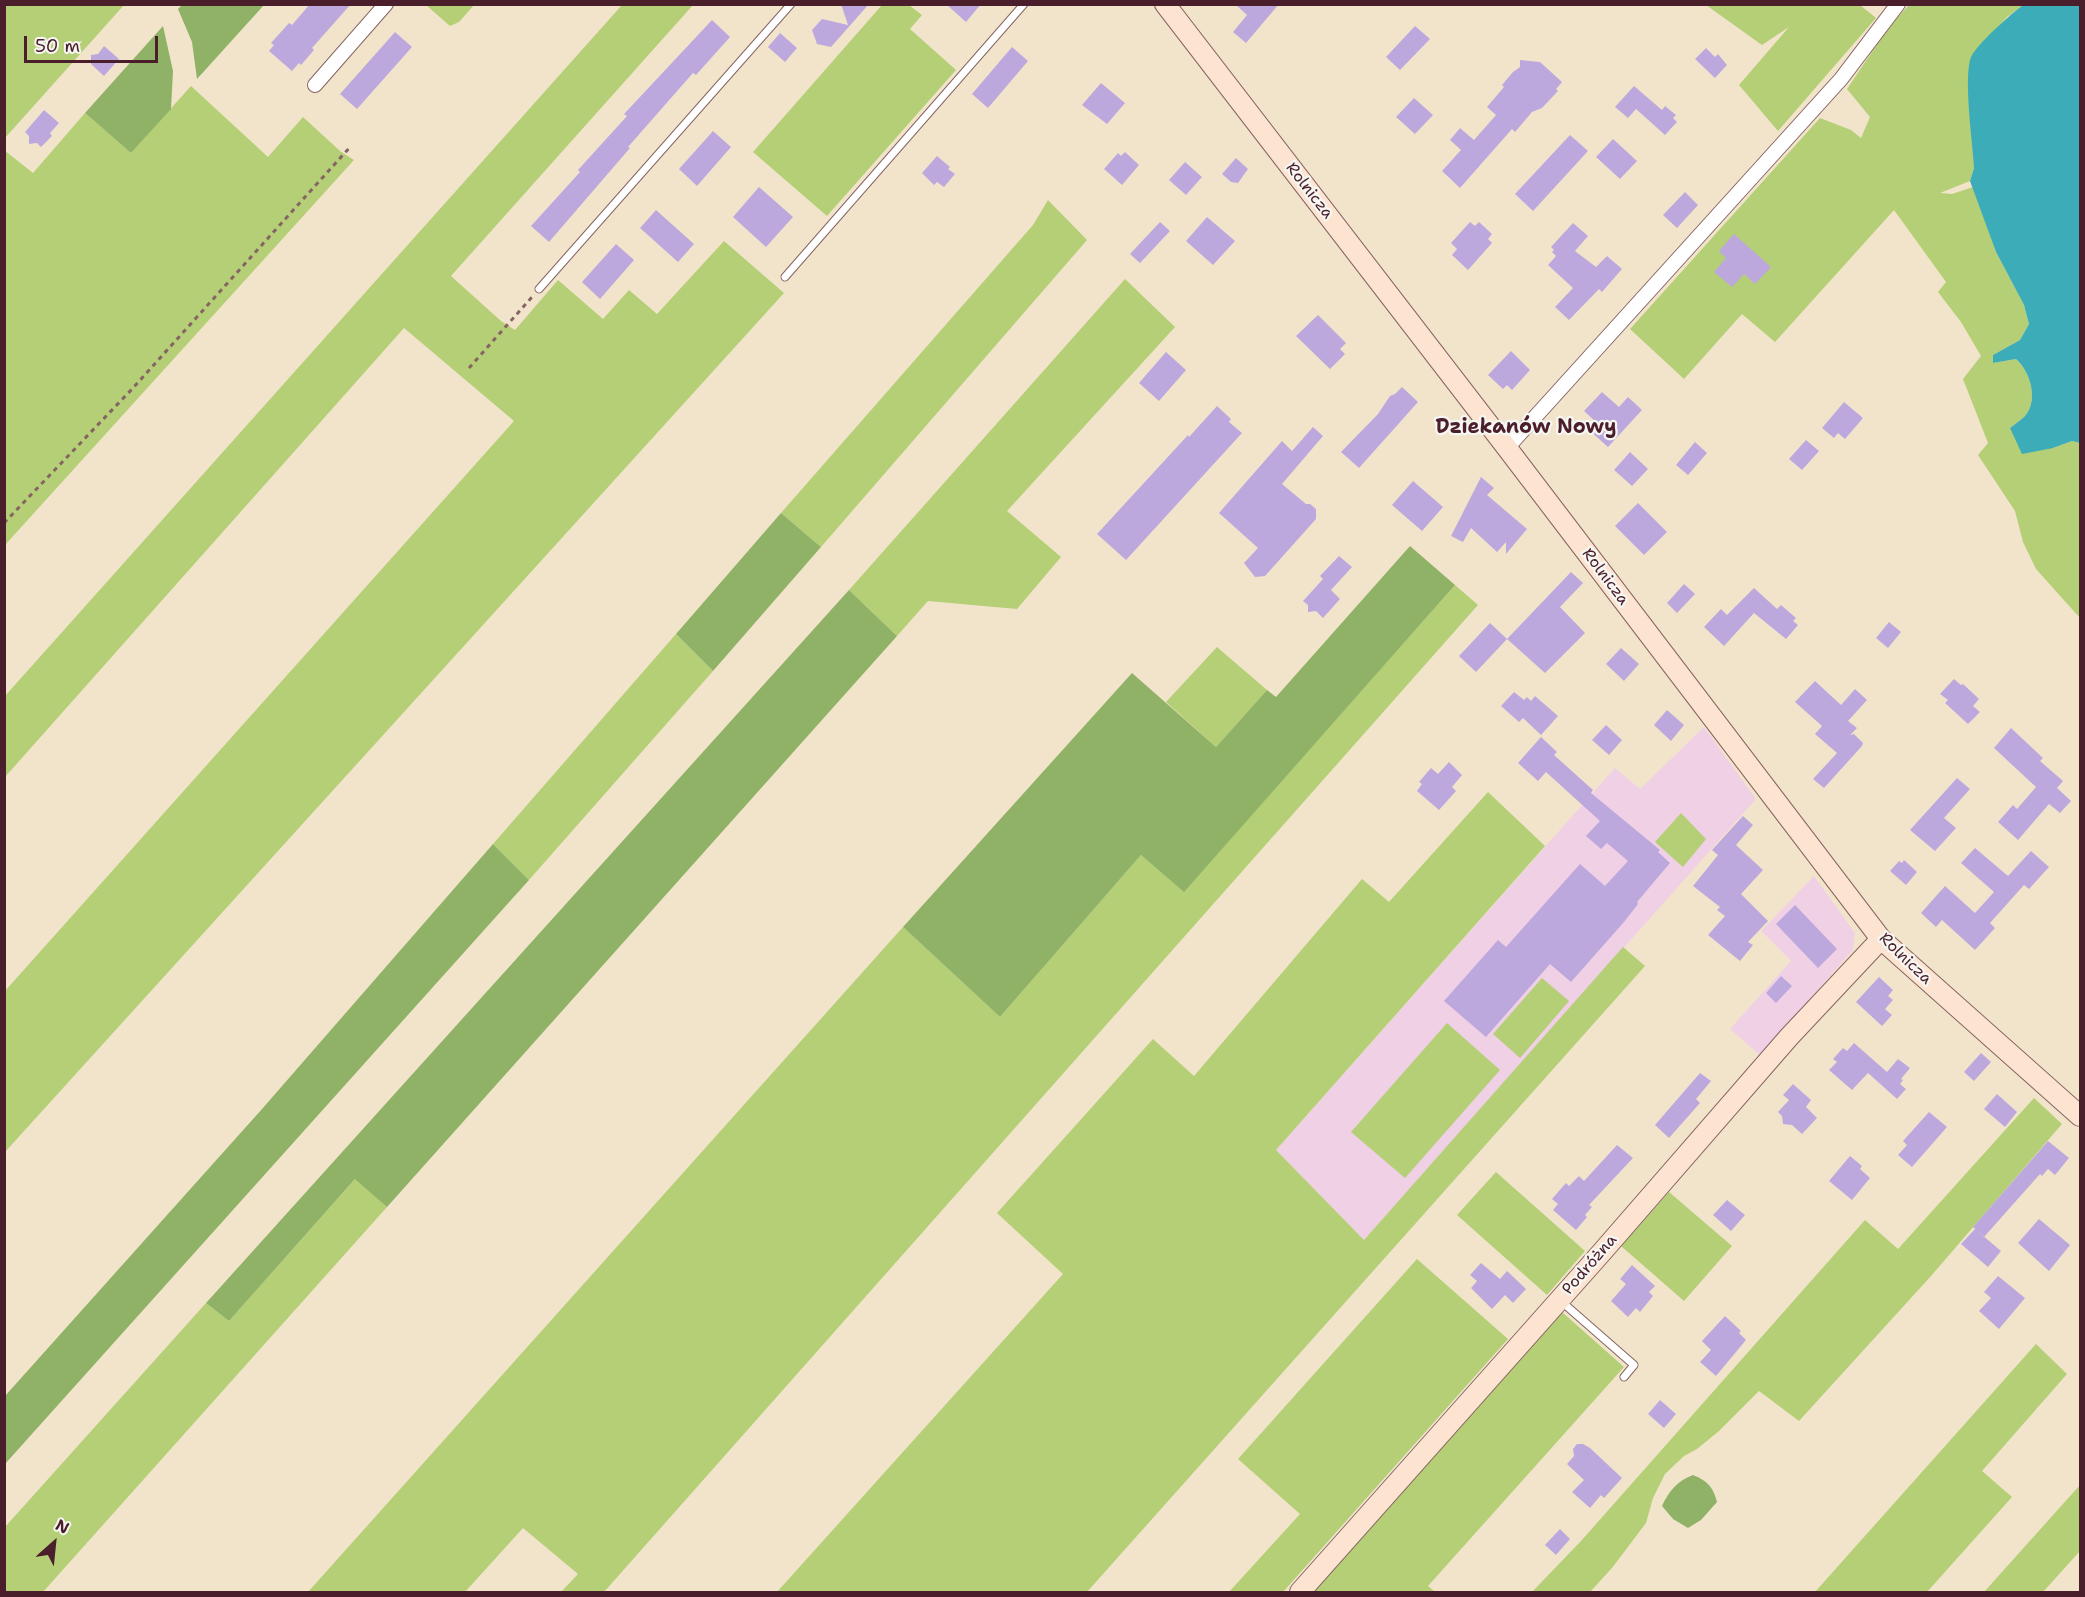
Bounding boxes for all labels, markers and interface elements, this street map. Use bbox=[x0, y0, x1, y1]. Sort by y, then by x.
scale bar bbox=[27, 24, 160, 62]
text: 50 m bbox=[35, 34, 80, 58]
street label: Rolnicza bbox=[1281, 159, 1337, 223]
district label: Dziekanów Nowy bbox=[1436, 416, 1616, 440]
street label: Rolnicza bbox=[1577, 545, 1633, 609]
street label: Rolnicza bbox=[1875, 929, 1935, 989]
street label: Podróżna bbox=[1559, 1231, 1621, 1299]
north arrow bbox=[24, 1513, 84, 1573]
text: N bbox=[52, 1514, 73, 1539]

